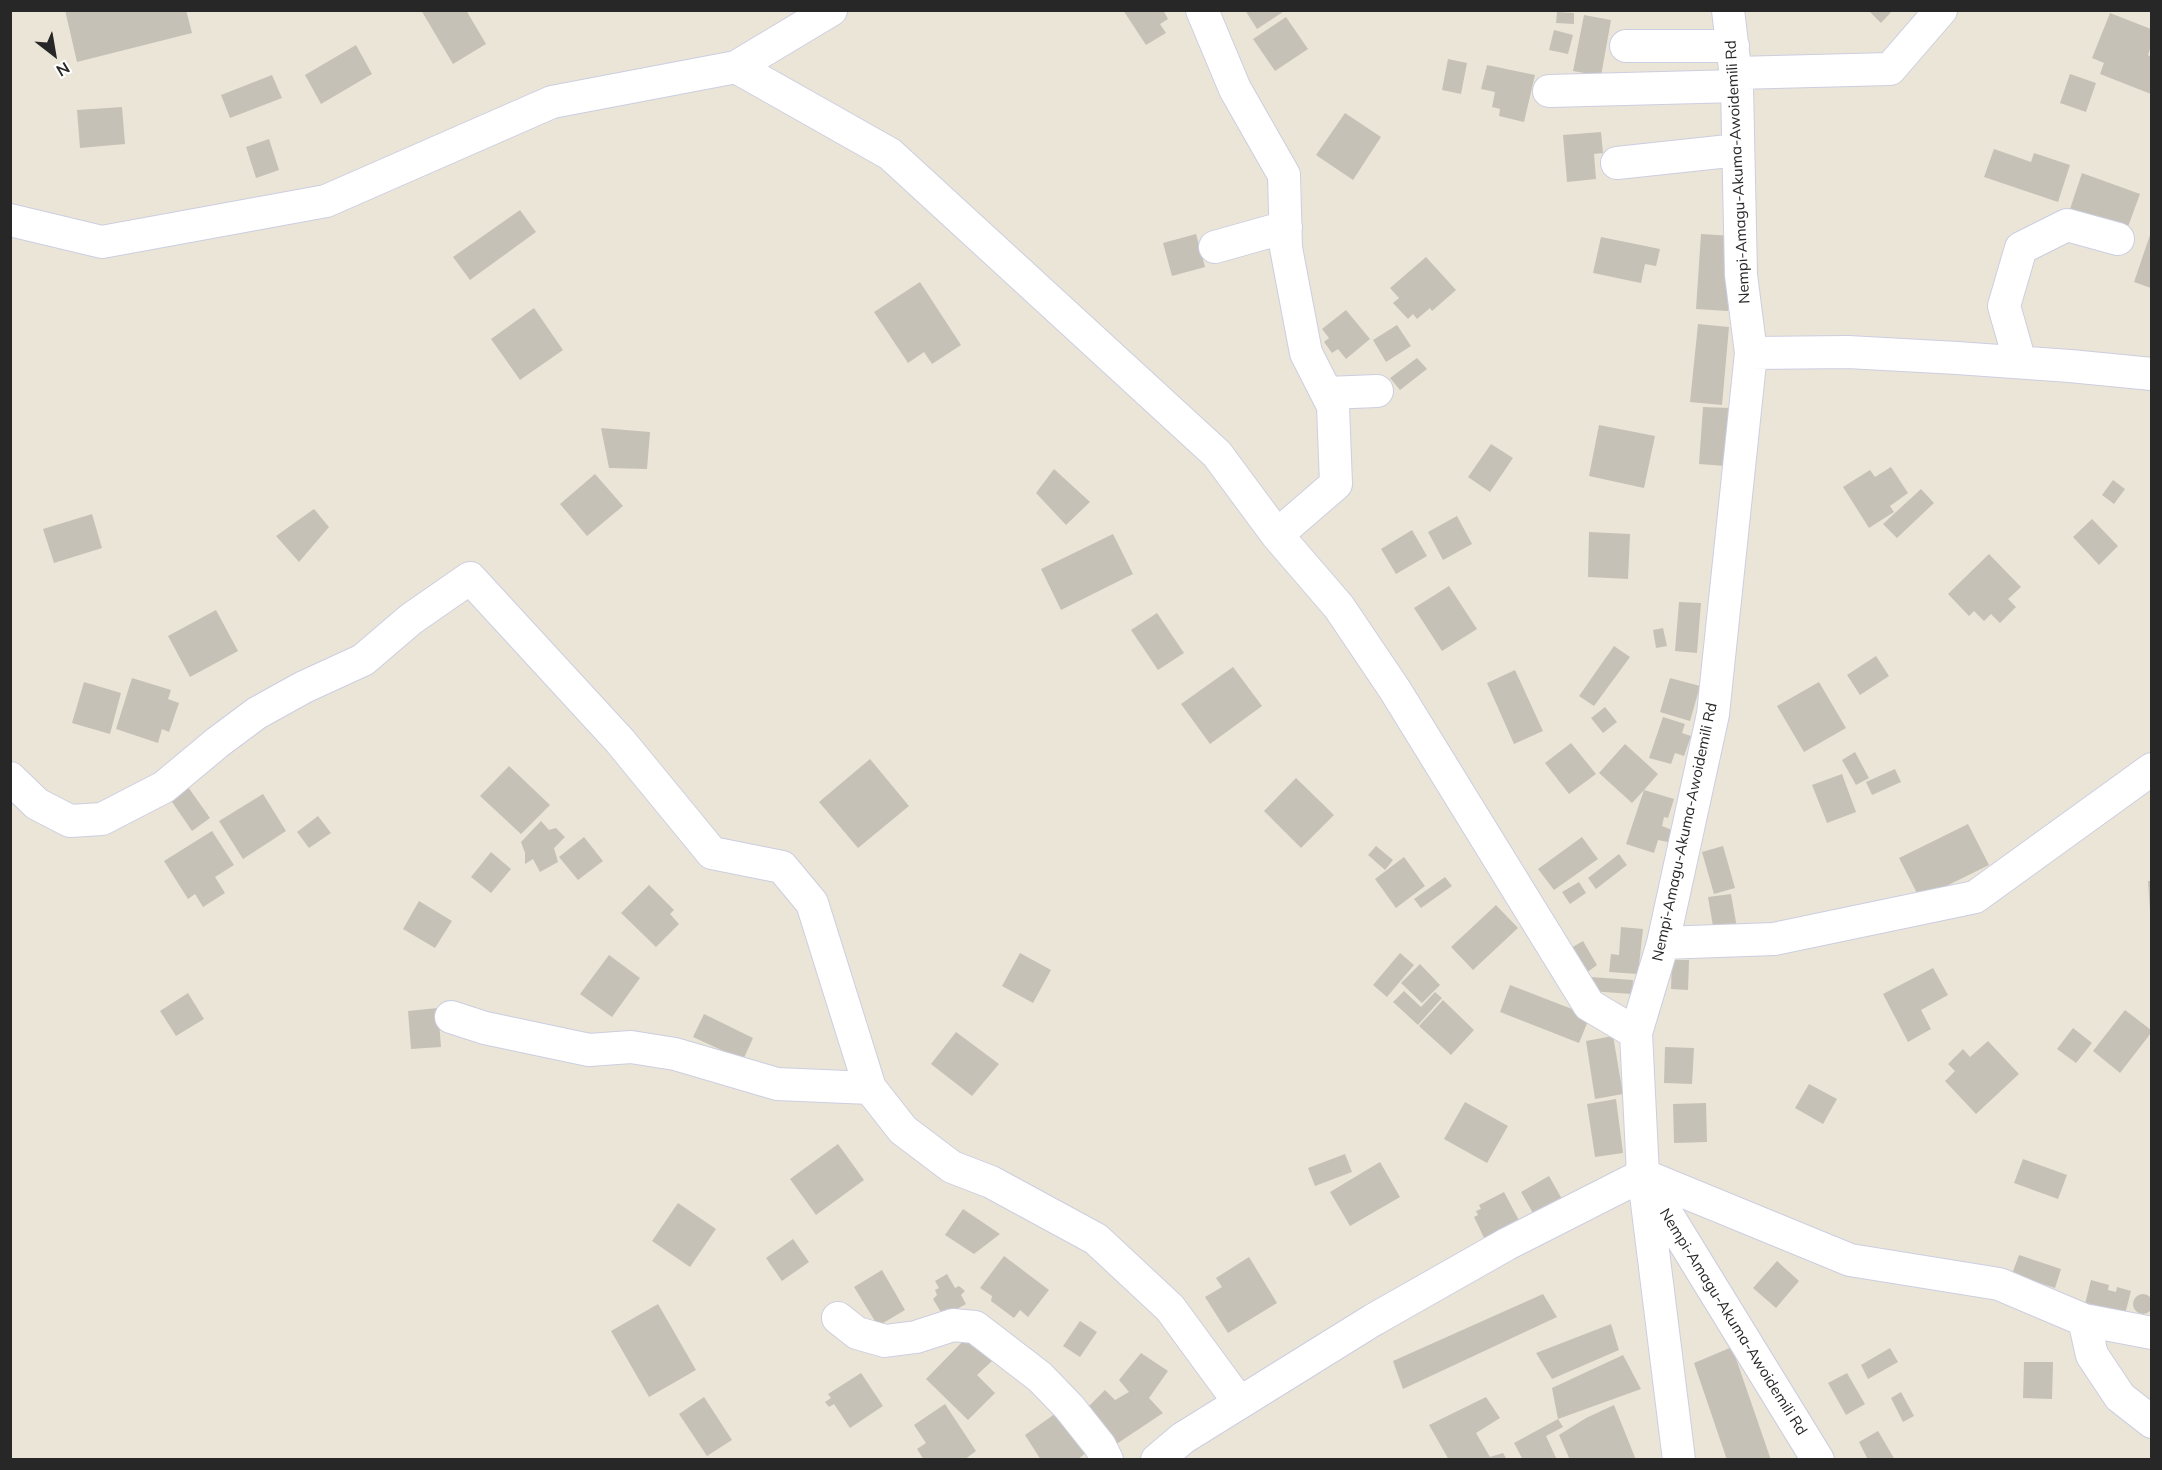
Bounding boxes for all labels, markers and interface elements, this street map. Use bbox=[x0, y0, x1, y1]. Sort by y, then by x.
north arrow bbox=[24, 24, 84, 84]
street label: Nempi-Amagu-Akuma-Awoidemili Rd bbox=[1722, 40, 1754, 304]
text: N bbox=[53, 58, 74, 81]
street label: Nempi-Amagu-Akuma-Awoidemili Rd bbox=[1649, 701, 1721, 963]
street label: Nempi-Amagu-Akuma-Awoidemili Rd bbox=[1655, 1205, 1811, 1439]

